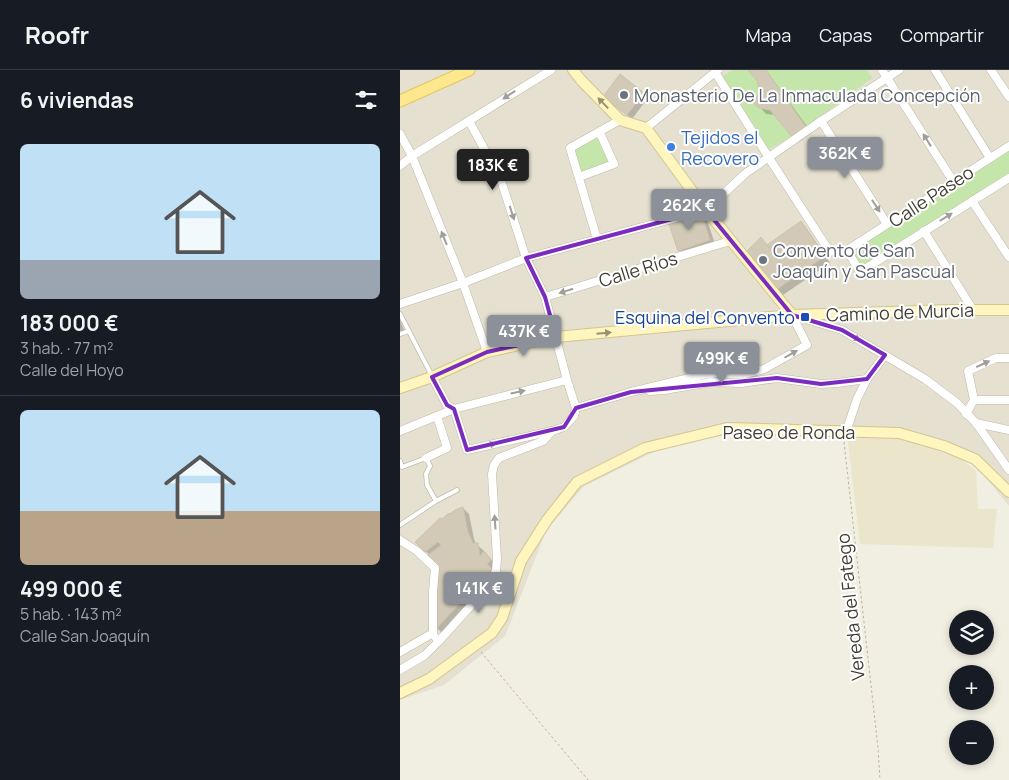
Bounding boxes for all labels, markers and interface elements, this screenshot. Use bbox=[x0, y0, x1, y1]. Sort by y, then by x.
text: Roofr bbox=[25, 18, 89, 51]
text: Mapa bbox=[745, 23, 791, 47]
text: Capas bbox=[819, 23, 872, 47]
text: Compartir bbox=[900, 23, 984, 47]
place label: Monasterio De La Inmaculada Concepción bbox=[634, 83, 981, 107]
text: 6 viviendas bbox=[20, 86, 134, 114]
icon: filters bbox=[352, 86, 380, 114]
marker: Monasterio De La Inmaculada Concepción bbox=[618, 89, 630, 101]
one-way arrow bbox=[503, 91, 516, 100]
one-way arrow bbox=[597, 97, 609, 109]
place label: Tejidos el Recovero bbox=[681, 125, 759, 170]
one-way arrow bbox=[922, 134, 932, 147]
pin: 362K € bbox=[804, 136, 886, 179]
marker: Tejidos el Recovero bbox=[665, 141, 677, 153]
text: 362K € bbox=[819, 142, 871, 164]
pin: 183K € bbox=[452, 148, 534, 191]
text: 183K € bbox=[468, 154, 518, 176]
street label: Calle Paseo bbox=[884, 160, 978, 232]
icon: home bbox=[155, 177, 245, 267]
pin: 262K € bbox=[648, 189, 730, 231]
text: 262K € bbox=[662, 194, 716, 216]
one-way arrow bbox=[871, 200, 880, 213]
one-way arrow bbox=[508, 205, 516, 220]
one-way arrow bbox=[939, 213, 952, 222]
one-way arrow bbox=[440, 231, 448, 245]
place label: Convento de San Joaquín y San Pascual bbox=[773, 238, 955, 283]
street label: Calle Ríos bbox=[596, 246, 680, 292]
marker: Convento de San Joaquín y San Pascual bbox=[757, 254, 769, 266]
one-way arrow bbox=[559, 287, 574, 295]
street label: Camino de Murcia bbox=[826, 297, 974, 327]
place label: Esquina del Convento bbox=[615, 305, 795, 329]
text: 183 000 € bbox=[20, 309, 118, 337]
marker: Esquina del Convento bbox=[799, 311, 811, 323]
pin: 437K € bbox=[483, 314, 565, 357]
text: 437K € bbox=[498, 320, 550, 342]
one-way arrow bbox=[596, 328, 612, 336]
one-way arrow bbox=[847, 333, 862, 341]
text: 3 hab. · 77 m² bbox=[20, 337, 113, 359]
pin: 499K € bbox=[681, 342, 763, 384]
text: 499K € bbox=[695, 347, 749, 369]
one-way arrow bbox=[784, 349, 797, 358]
text: Calle del Hoyo bbox=[20, 359, 124, 381]
one-way arrow bbox=[976, 360, 990, 368]
one-way arrow bbox=[510, 388, 525, 396]
street label: Paseo de Ronda bbox=[723, 420, 855, 444]
one-way arrow bbox=[482, 441, 497, 449]
icon: home bbox=[155, 442, 245, 532]
one-way arrow bbox=[490, 514, 498, 530]
street label: Vereda del Fatego bbox=[830, 532, 870, 682]
pin: 141K € bbox=[438, 572, 520, 614]
text: 499 000 € bbox=[20, 575, 123, 603]
text: 141K € bbox=[455, 577, 503, 599]
text: 5 hab. · 143 m² bbox=[20, 603, 122, 625]
map controls bbox=[949, 610, 994, 765]
button: layers bbox=[949, 610, 994, 655]
text: Calle San Joaquín bbox=[20, 625, 150, 647]
button: + bbox=[949, 665, 994, 710]
button: − bbox=[949, 720, 994, 765]

